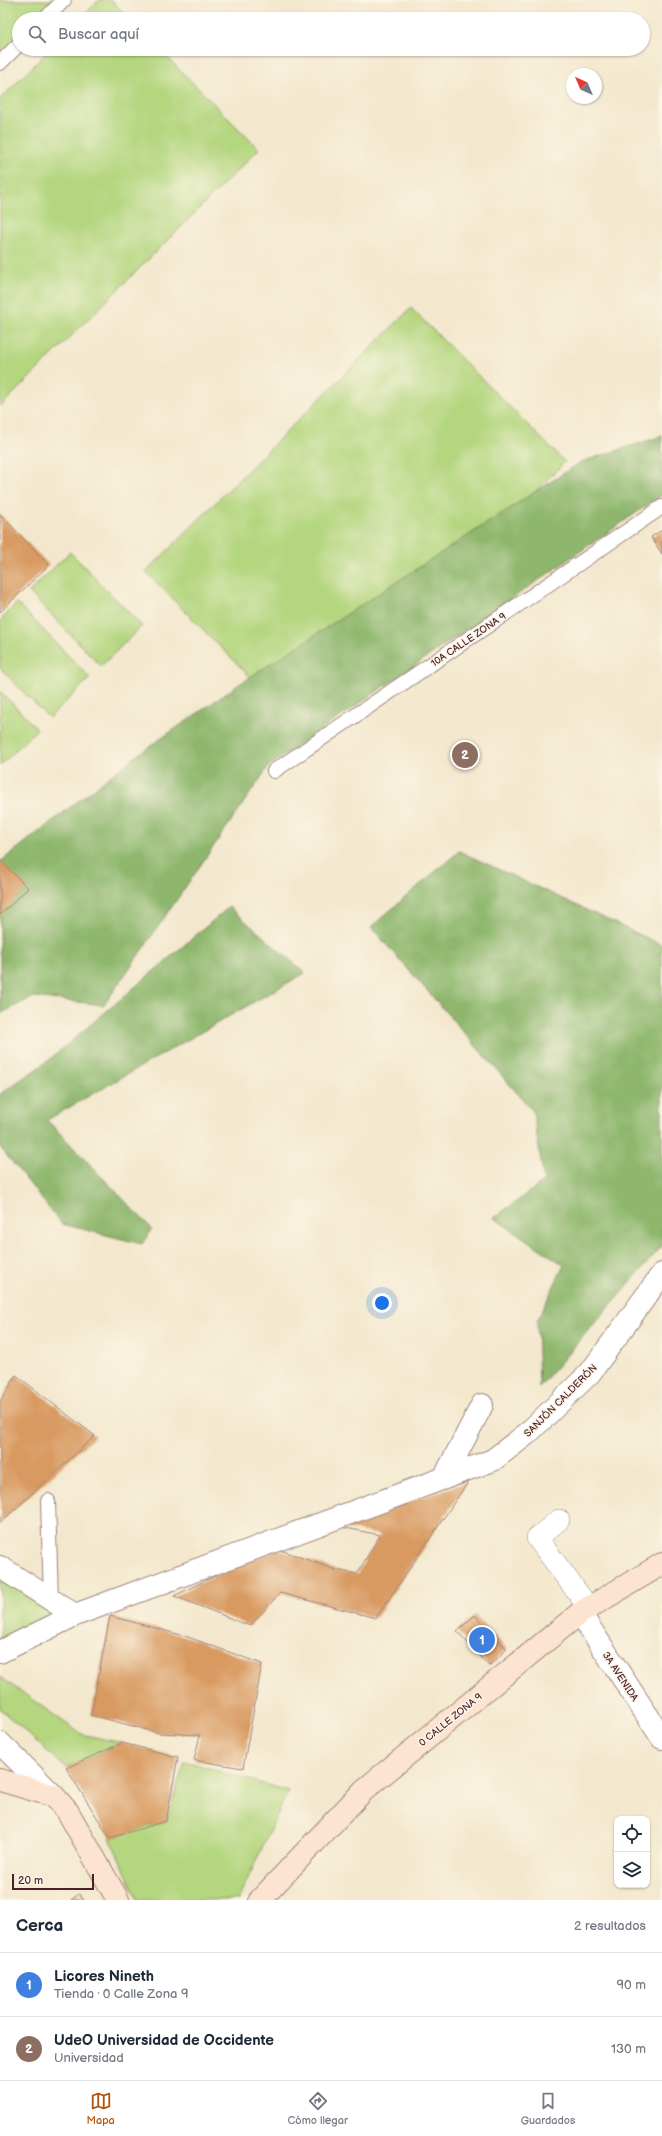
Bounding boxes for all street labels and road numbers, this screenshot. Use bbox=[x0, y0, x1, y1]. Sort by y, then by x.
street label: 10A CALLE ZONA 9 bbox=[429, 610, 509, 669]
street label: SANJÓN CALDERÓN bbox=[522, 1362, 600, 1440]
street label: 3A AVENIDA bbox=[600, 1649, 641, 1704]
street label: 0 CALLE ZONA 9 bbox=[417, 1690, 485, 1749]

